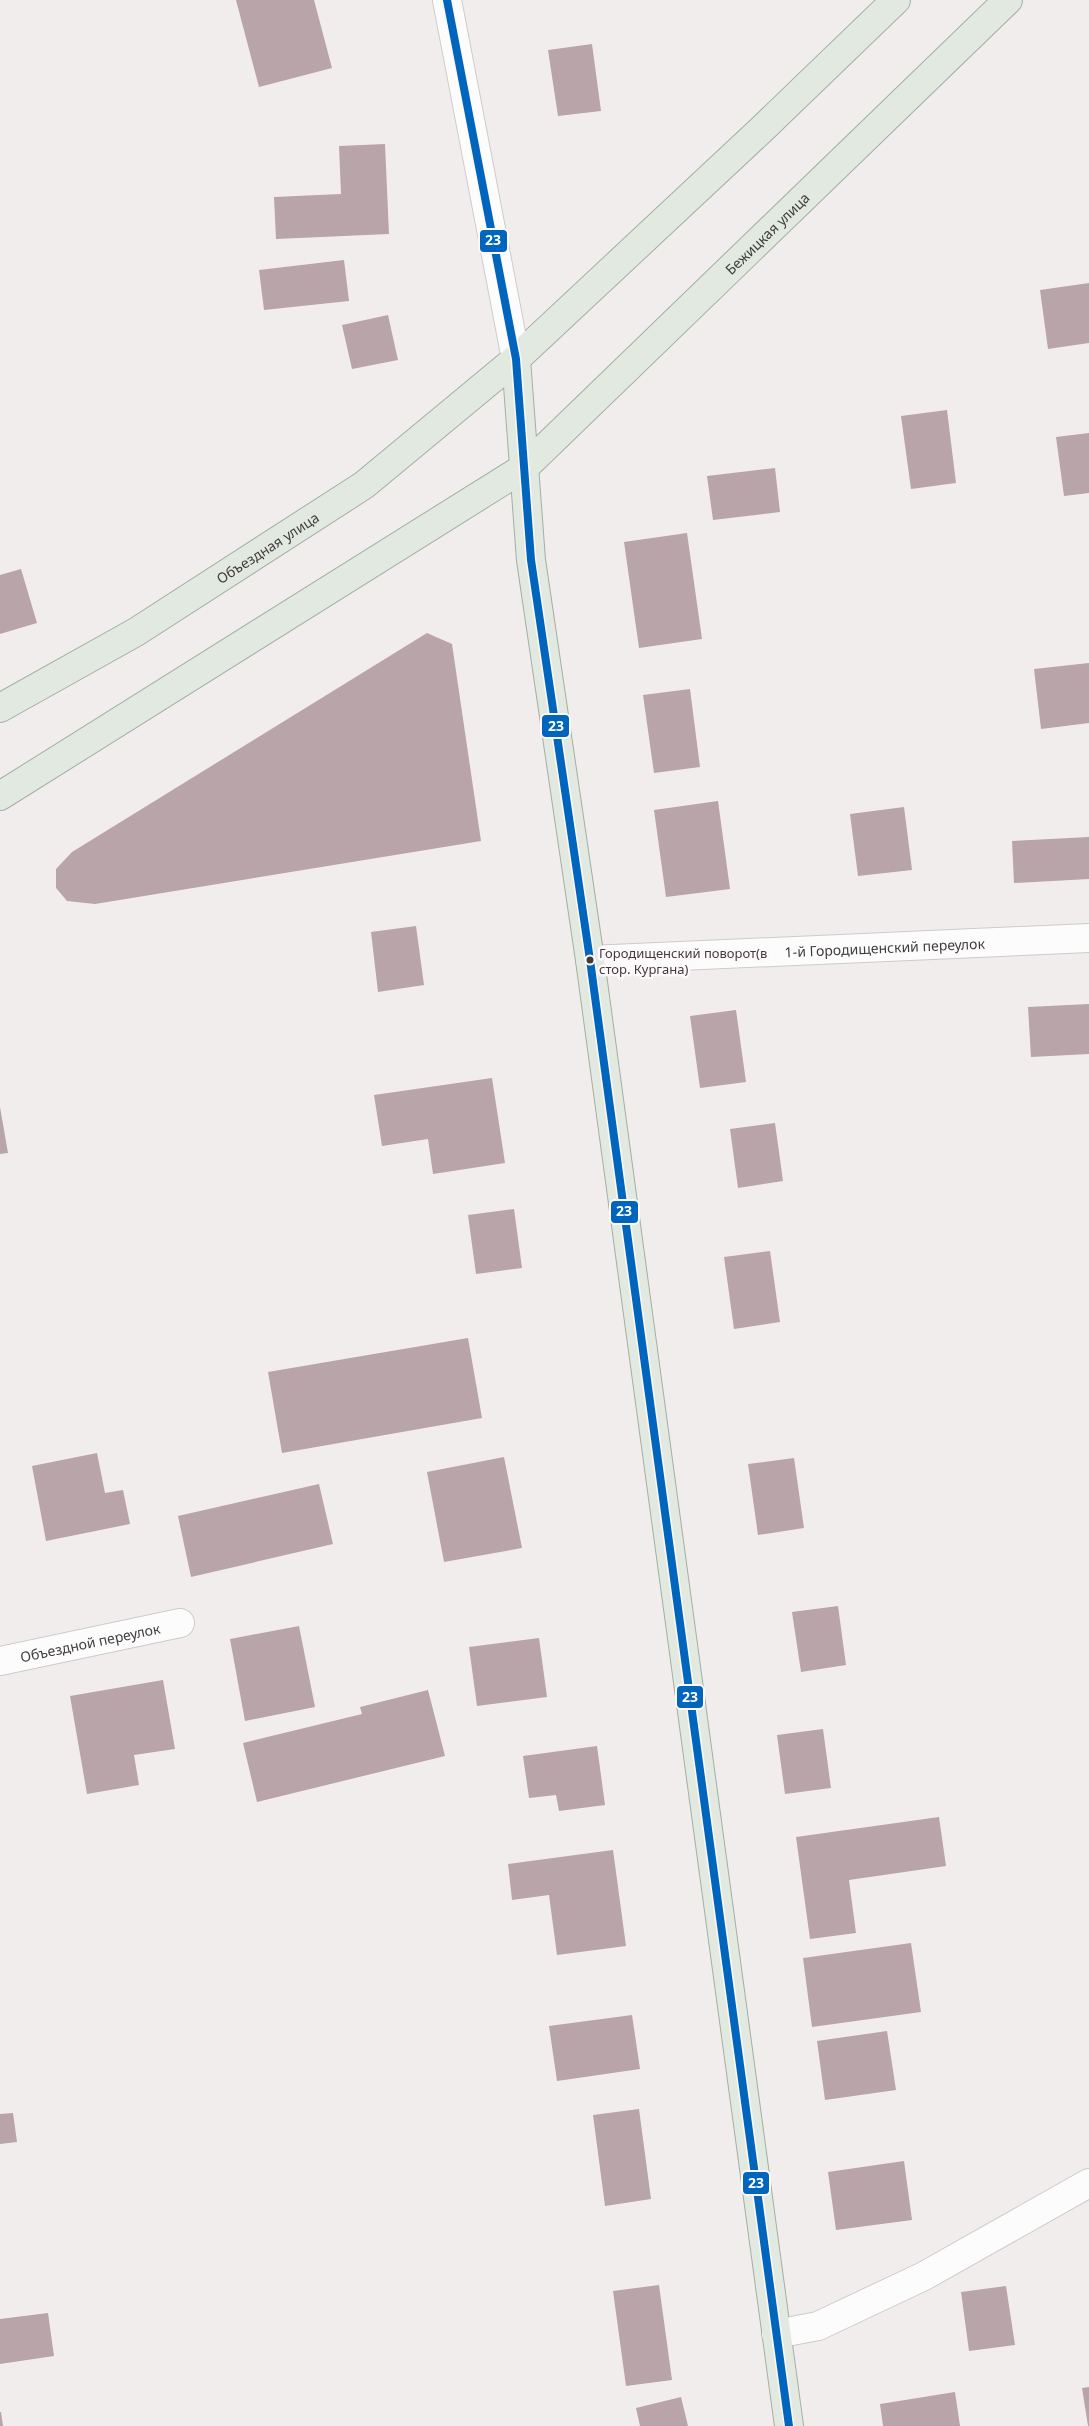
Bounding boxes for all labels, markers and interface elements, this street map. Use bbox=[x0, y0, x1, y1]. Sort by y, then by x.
street label: Бежицкая улица bbox=[721, 188, 813, 278]
line badge: 23 bbox=[479, 229, 508, 253]
text: 23 bbox=[485, 230, 501, 249]
street label: Объездная улица bbox=[212, 507, 322, 587]
line badge: 23 bbox=[541, 714, 570, 738]
text: 23 bbox=[548, 716, 564, 735]
street label: 1-й Городищенский переулок bbox=[784, 933, 986, 961]
place label: Городищенский поворот(в стор. Кургана) bbox=[599, 944, 767, 978]
marker: Городищенский поворот(в стор. Кургана) bbox=[585, 955, 595, 965]
line badge: 23 bbox=[610, 1200, 639, 1224]
text: 23 bbox=[616, 1201, 632, 1220]
street label: Объездной переулок bbox=[18, 1618, 162, 1666]
line badge: 23 bbox=[676, 1685, 704, 1709]
text: 23 bbox=[682, 1687, 698, 1706]
line badge: 23 bbox=[742, 2171, 770, 2195]
text: 23 bbox=[748, 2173, 764, 2192]

